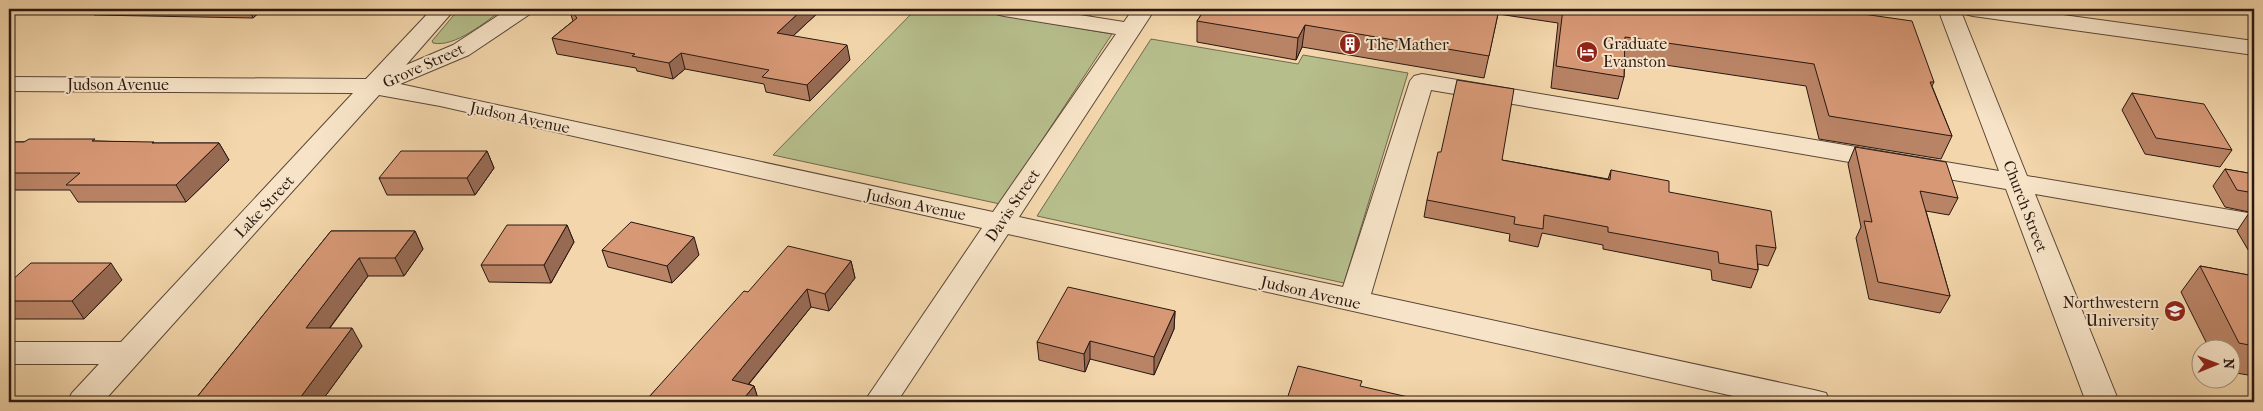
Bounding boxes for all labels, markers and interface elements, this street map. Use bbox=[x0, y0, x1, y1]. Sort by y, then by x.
building icon: The Mather bbox=[1338, 32, 1362, 56]
place label: Graduate Evanston bbox=[1603, 34, 1667, 71]
place label: The Mather bbox=[1366, 35, 1449, 54]
street label: Grove Street bbox=[380, 39, 467, 92]
hotel icon: Graduate Evanston bbox=[1575, 40, 1599, 64]
street label: Judson Avenue bbox=[65, 75, 169, 94]
street label: Judson Avenue bbox=[466, 97, 572, 137]
street label: Church Street bbox=[1999, 158, 2052, 255]
street label: Davis Street bbox=[981, 165, 1044, 245]
street label: Lake Street bbox=[231, 171, 298, 242]
street label: Judson Avenue bbox=[862, 184, 968, 224]
street label: Judson Avenue bbox=[1257, 271, 1363, 313]
place label: Northwestern University bbox=[2063, 293, 2160, 330]
school or university icon: Northwestern University bbox=[2163, 299, 2187, 323]
north arrow bbox=[2190, 338, 2240, 388]
text: N bbox=[2220, 358, 2237, 370]

